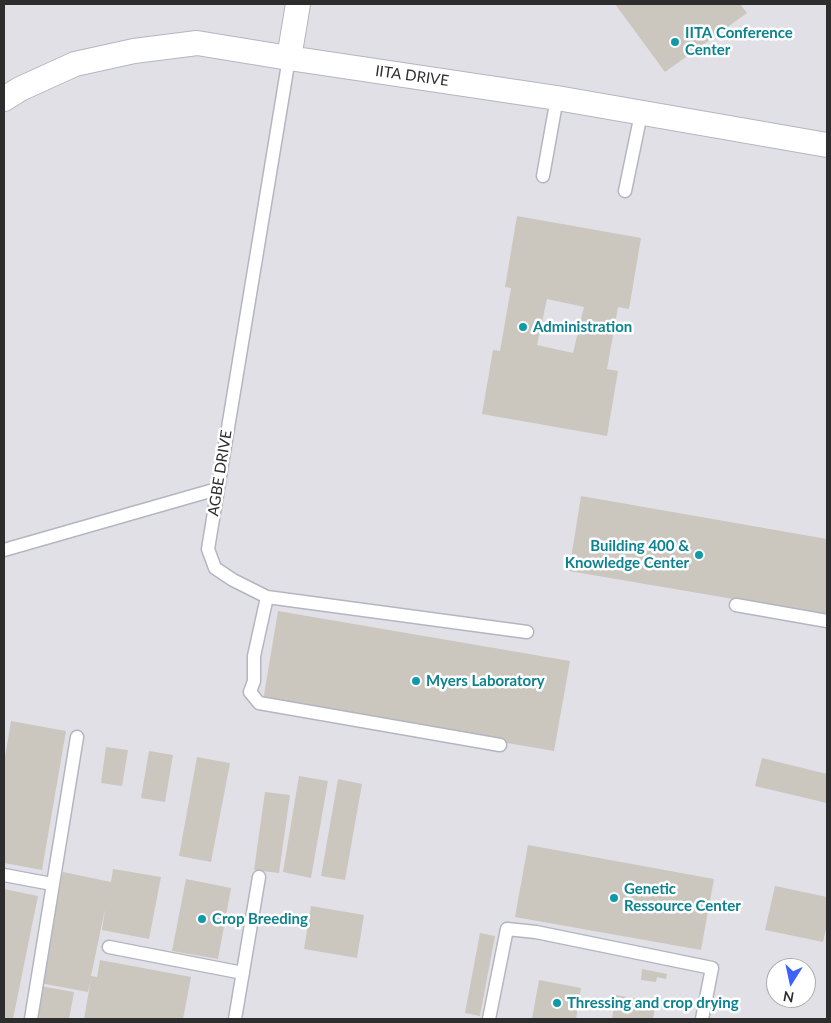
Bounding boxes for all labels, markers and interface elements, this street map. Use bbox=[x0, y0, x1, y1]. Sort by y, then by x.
place label: IITA Conference Center bbox=[685, 24, 793, 59]
marker: IITA Conference Center bbox=[669, 36, 681, 48]
street label: IITA DRIVE bbox=[374, 62, 450, 90]
place label: Administration bbox=[533, 318, 632, 336]
marker: Administration bbox=[517, 321, 529, 333]
street label: AGBE DRIVE bbox=[204, 429, 236, 517]
place label: Building 400 & Knowledge Center bbox=[565, 537, 689, 572]
marker: Building 400 & Knowledge Center bbox=[693, 549, 705, 561]
place label: Myers Laboratory bbox=[426, 672, 545, 690]
marker: Myers Laboratory bbox=[410, 675, 422, 687]
place label: Genetic Ressource Center bbox=[624, 880, 741, 915]
marker: Genetic Ressource Center bbox=[608, 892, 620, 904]
place label: Crop Breeding bbox=[212, 910, 308, 928]
marker: Crop Breeding bbox=[196, 913, 208, 925]
north arrow bbox=[766, 958, 816, 1008]
text: N bbox=[782, 988, 795, 1007]
place label: Thressing and crop drying bbox=[567, 994, 739, 1012]
marker: Thressing and crop drying bbox=[551, 997, 563, 1009]

